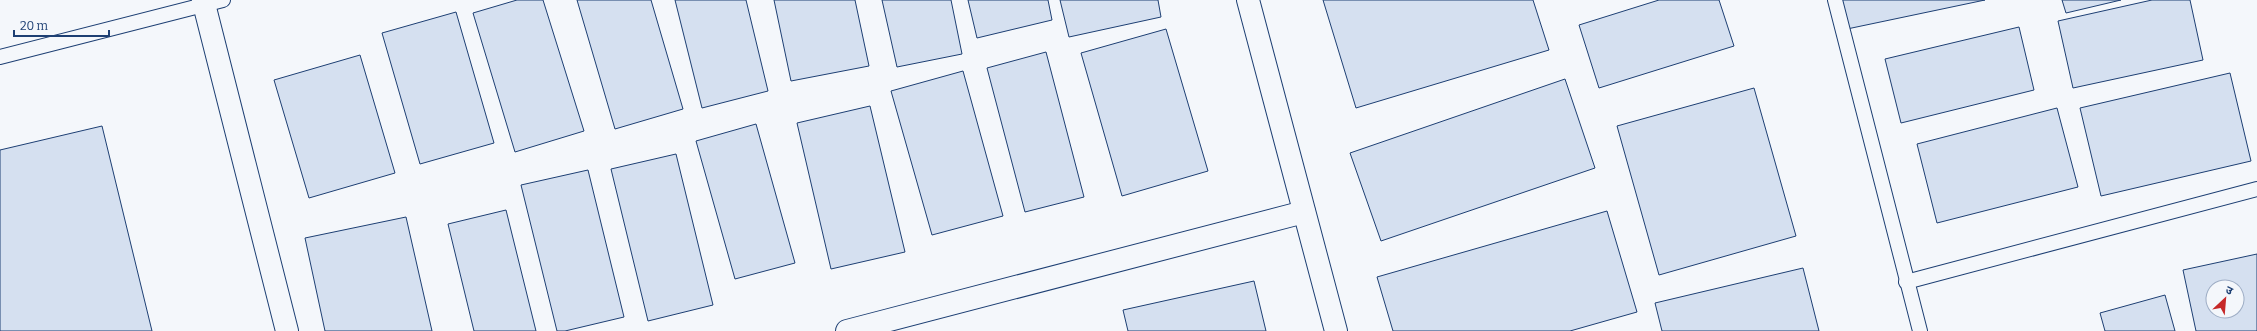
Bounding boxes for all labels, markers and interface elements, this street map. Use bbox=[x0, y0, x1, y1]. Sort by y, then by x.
scale bar bbox=[14, 12, 109, 38]
text: 20 m bbox=[20, 19, 49, 33]
north arrow bbox=[2205, 279, 2245, 319]
text: उ bbox=[2223, 283, 2235, 298]

